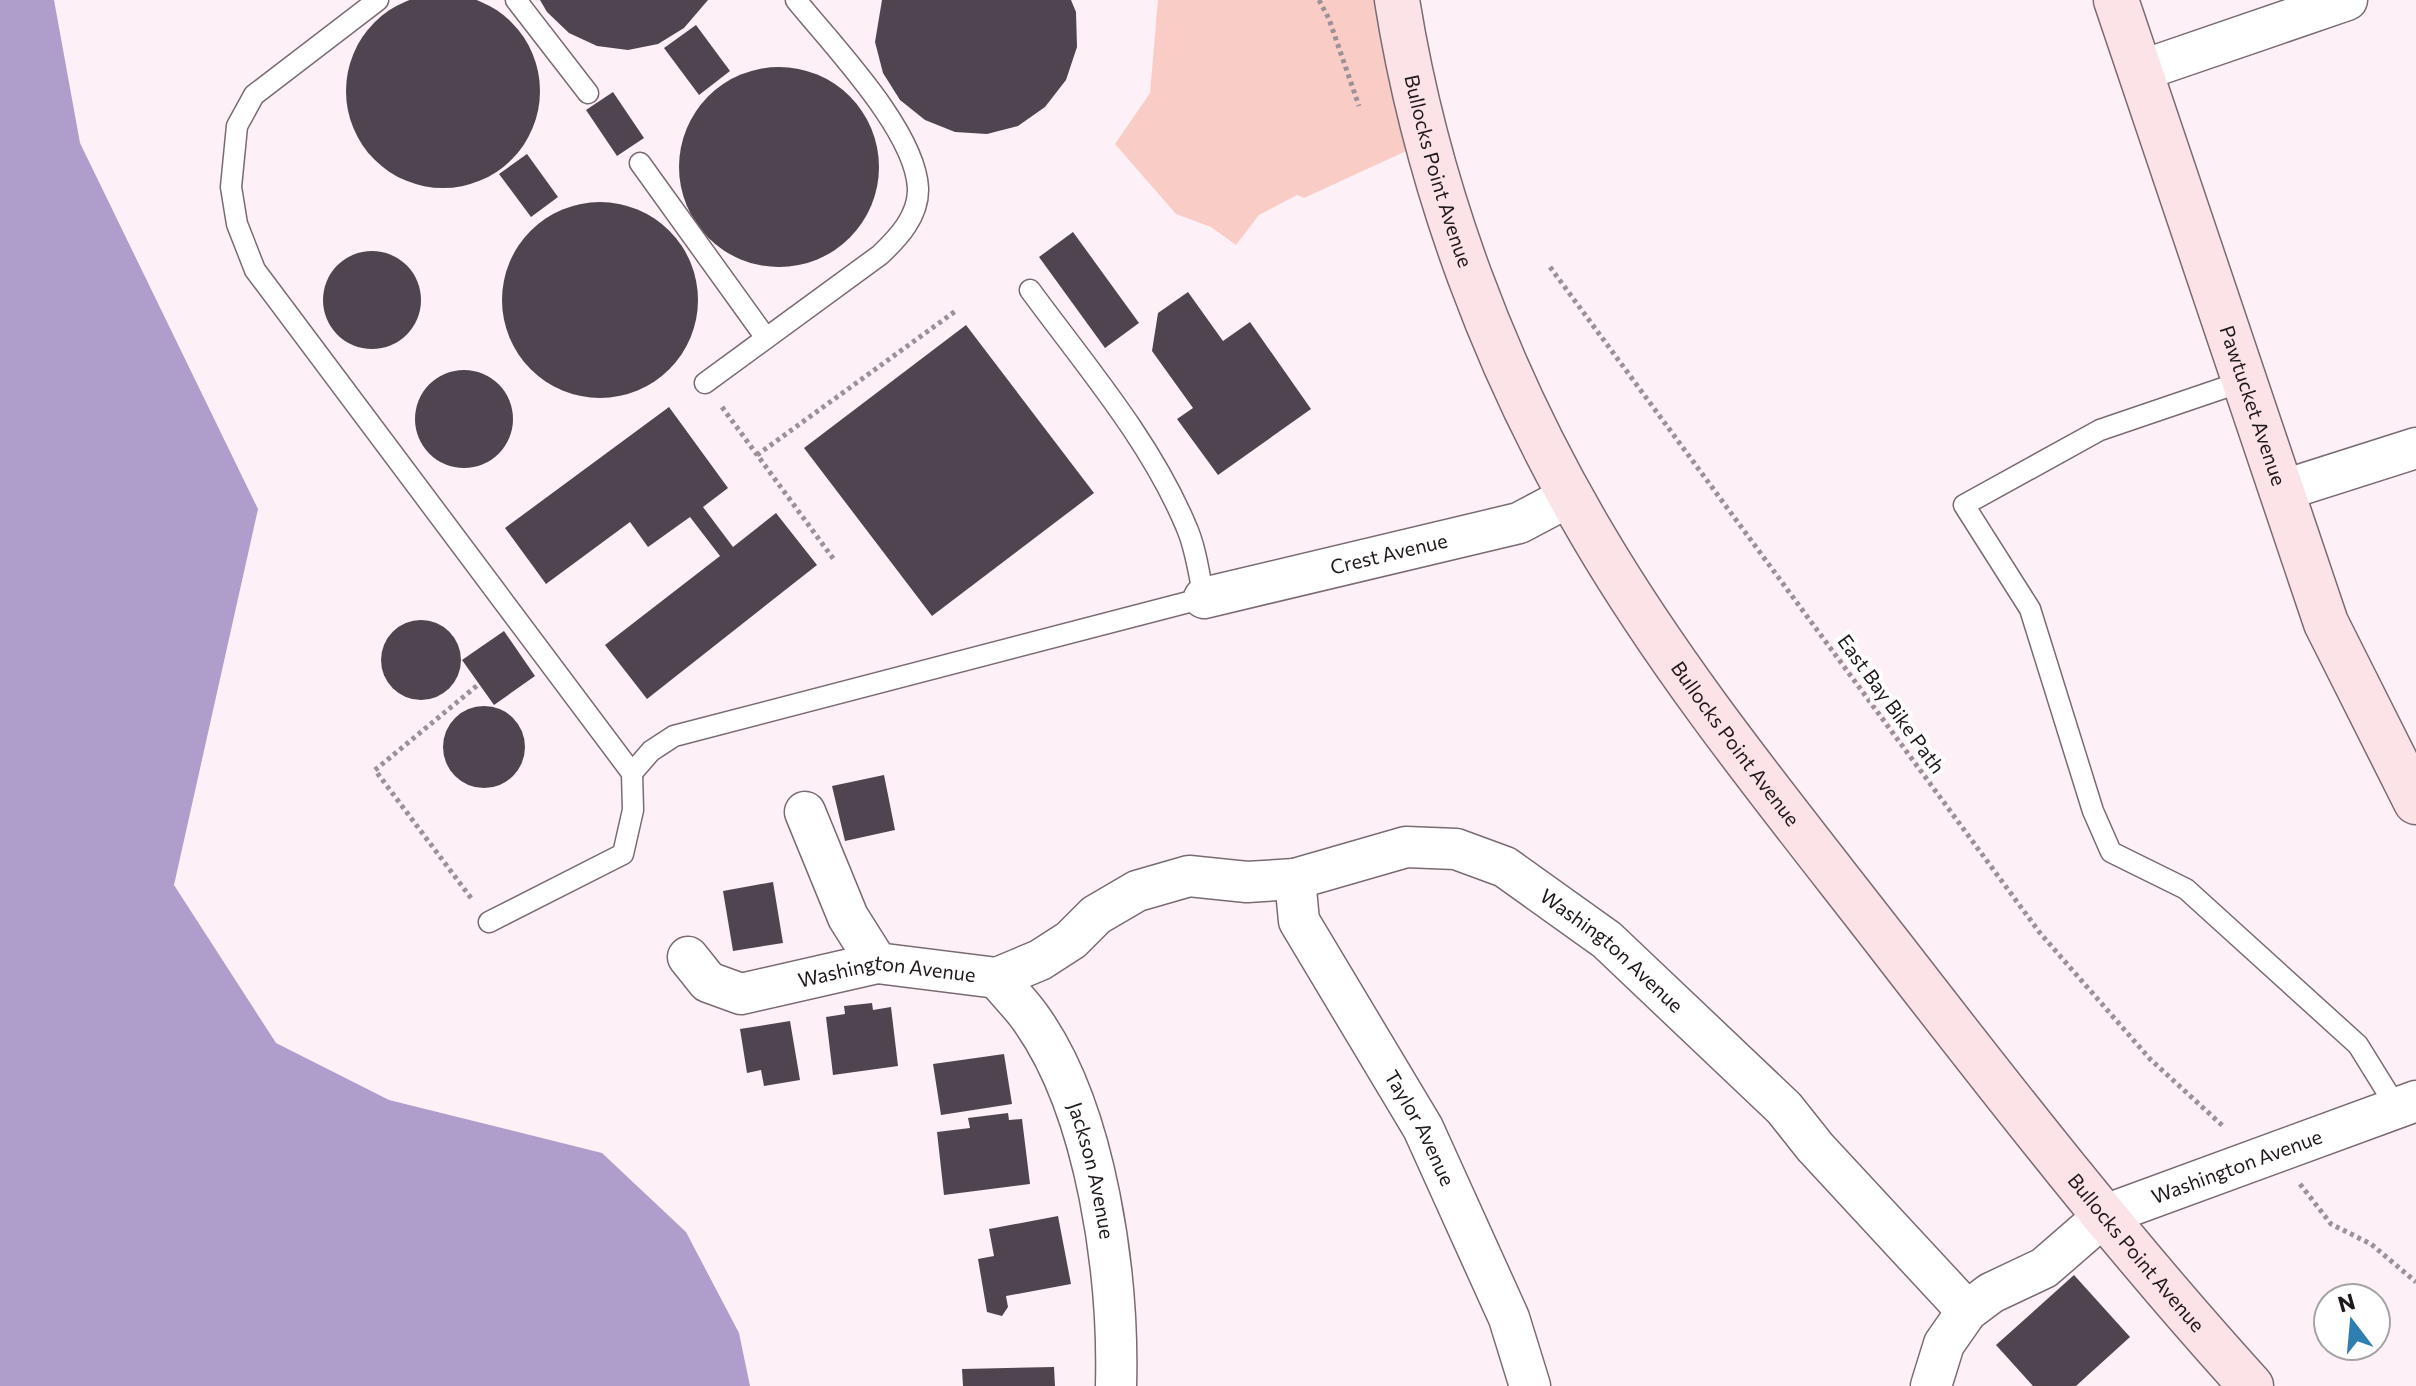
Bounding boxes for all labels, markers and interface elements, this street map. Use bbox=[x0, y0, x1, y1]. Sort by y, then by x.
street label: Bullocks Point Avenue bbox=[1400, 72, 1478, 270]
street label: Pawtucket Avenue bbox=[2216, 322, 2292, 489]
street label: Crest Avenue bbox=[1328, 527, 1450, 579]
street label: East Bay Bike Path bbox=[1833, 629, 1950, 778]
street label: Bullocks Point Avenue bbox=[1667, 656, 1805, 830]
street label: Washington Avenue bbox=[1536, 883, 1689, 1017]
street label: Washington Avenue bbox=[796, 950, 977, 992]
street label: Taylor Avenue bbox=[1380, 1065, 1460, 1189]
street label: Jackson Avenue bbox=[1064, 1099, 1120, 1241]
street label: Washington Avenue bbox=[2148, 1124, 2325, 1208]
street label: Bullocks Point Avenue bbox=[2063, 1168, 2210, 1336]
north arrow bbox=[2312, 1282, 2392, 1362]
text: N bbox=[2335, 1287, 2358, 1318]

